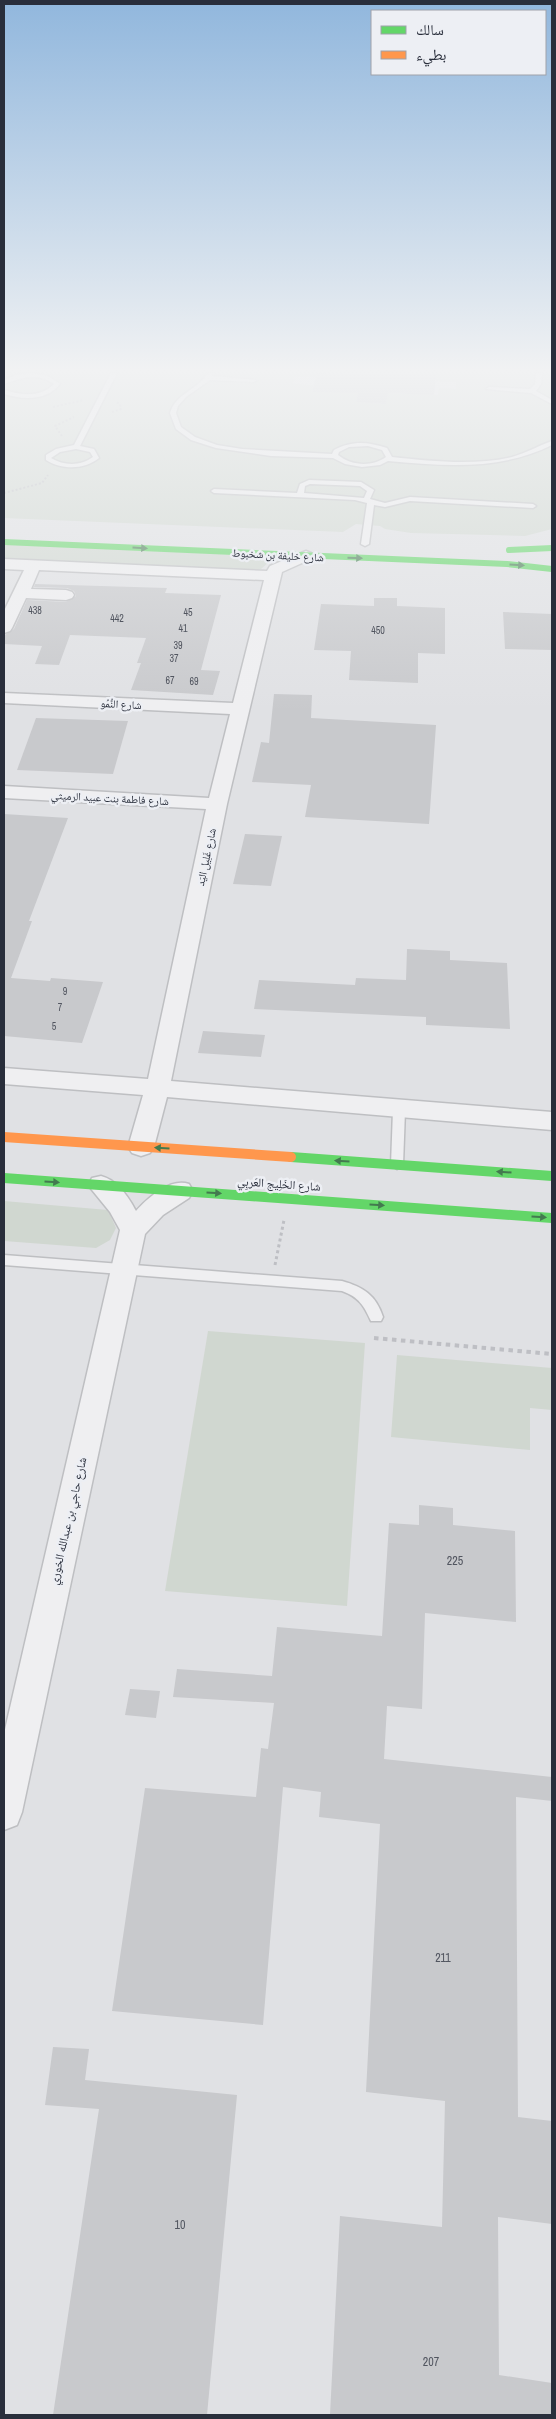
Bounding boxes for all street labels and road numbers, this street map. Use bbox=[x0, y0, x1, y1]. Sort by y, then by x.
street label: شارع خليفة بن شخبوط bbox=[232, 546, 324, 564]
street label: شارع النُّمُو bbox=[100, 696, 142, 712]
street label: شارع فاطمة بنت عبيد الرميثي bbox=[51, 788, 169, 810]
street label: شارع غَلِيل اليَد bbox=[193, 827, 219, 887]
street label: شارع الخَلِيج العَربِي bbox=[237, 1173, 321, 1197]
street label: شارع حاجي بن عبدالله الخوري bbox=[46, 1455, 93, 1587]

